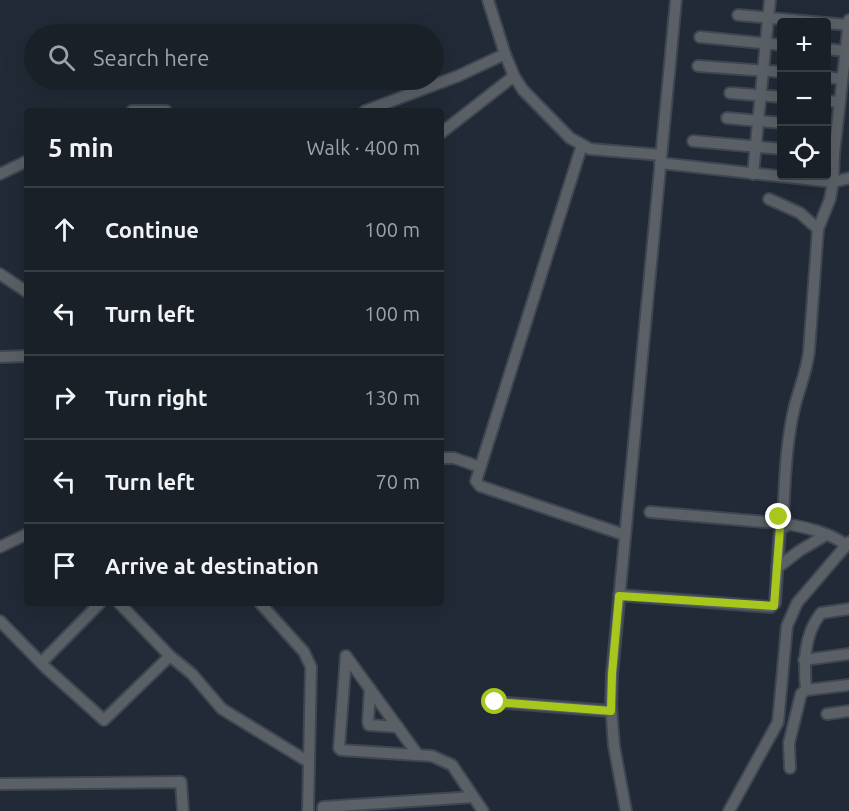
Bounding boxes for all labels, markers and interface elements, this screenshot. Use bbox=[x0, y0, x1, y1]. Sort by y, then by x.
map controls bbox=[777, 18, 831, 180]
button: + bbox=[777, 18, 831, 72]
search box bbox=[24, 24, 444, 90]
icon: search bbox=[45, 41, 78, 74]
text: Search here bbox=[93, 45, 209, 70]
button: − bbox=[777, 72, 831, 126]
button: locate bbox=[777, 126, 831, 180]
text: 5 min bbox=[48, 133, 114, 162]
text: Walk · 400 m bbox=[307, 136, 420, 159]
icon: ahead bbox=[48, 213, 81, 246]
text: Continue bbox=[105, 217, 199, 242]
text: 100 m bbox=[364, 218, 420, 241]
icon: left bbox=[48, 297, 81, 330]
text: Turn left bbox=[105, 301, 195, 326]
text: 100 m bbox=[364, 302, 420, 325]
icon: right bbox=[48, 381, 81, 414]
text: Turn right bbox=[105, 385, 207, 410]
text: 130 m bbox=[364, 386, 420, 409]
icon: left bbox=[48, 465, 81, 498]
text: Turn left bbox=[105, 469, 195, 494]
text: 70 m bbox=[376, 470, 420, 493]
route end bbox=[765, 503, 791, 529]
icon: arrive bbox=[48, 549, 81, 582]
text: Arrive at destination bbox=[105, 553, 319, 578]
route start bbox=[481, 688, 507, 714]

